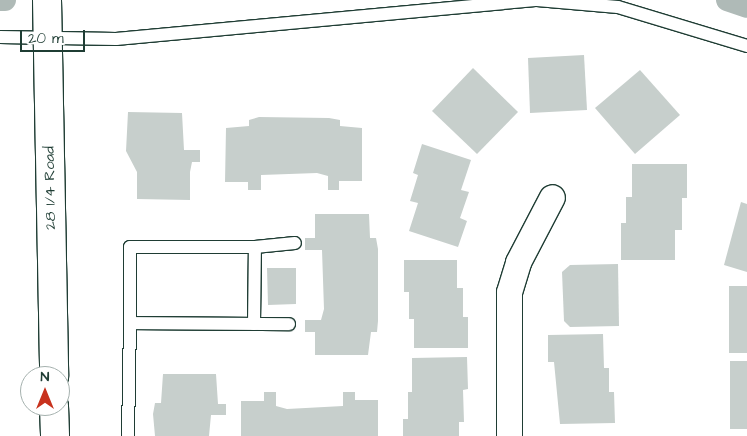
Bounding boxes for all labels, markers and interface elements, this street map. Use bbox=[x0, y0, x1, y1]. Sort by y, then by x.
scale bar bbox=[22, 20, 88, 52]
text: 20 m bbox=[28, 28, 64, 49]
street label: 28 1/4 Road bbox=[40, 146, 60, 230]
north arrow bbox=[20, 366, 70, 416]
text: N bbox=[41, 367, 49, 387]

